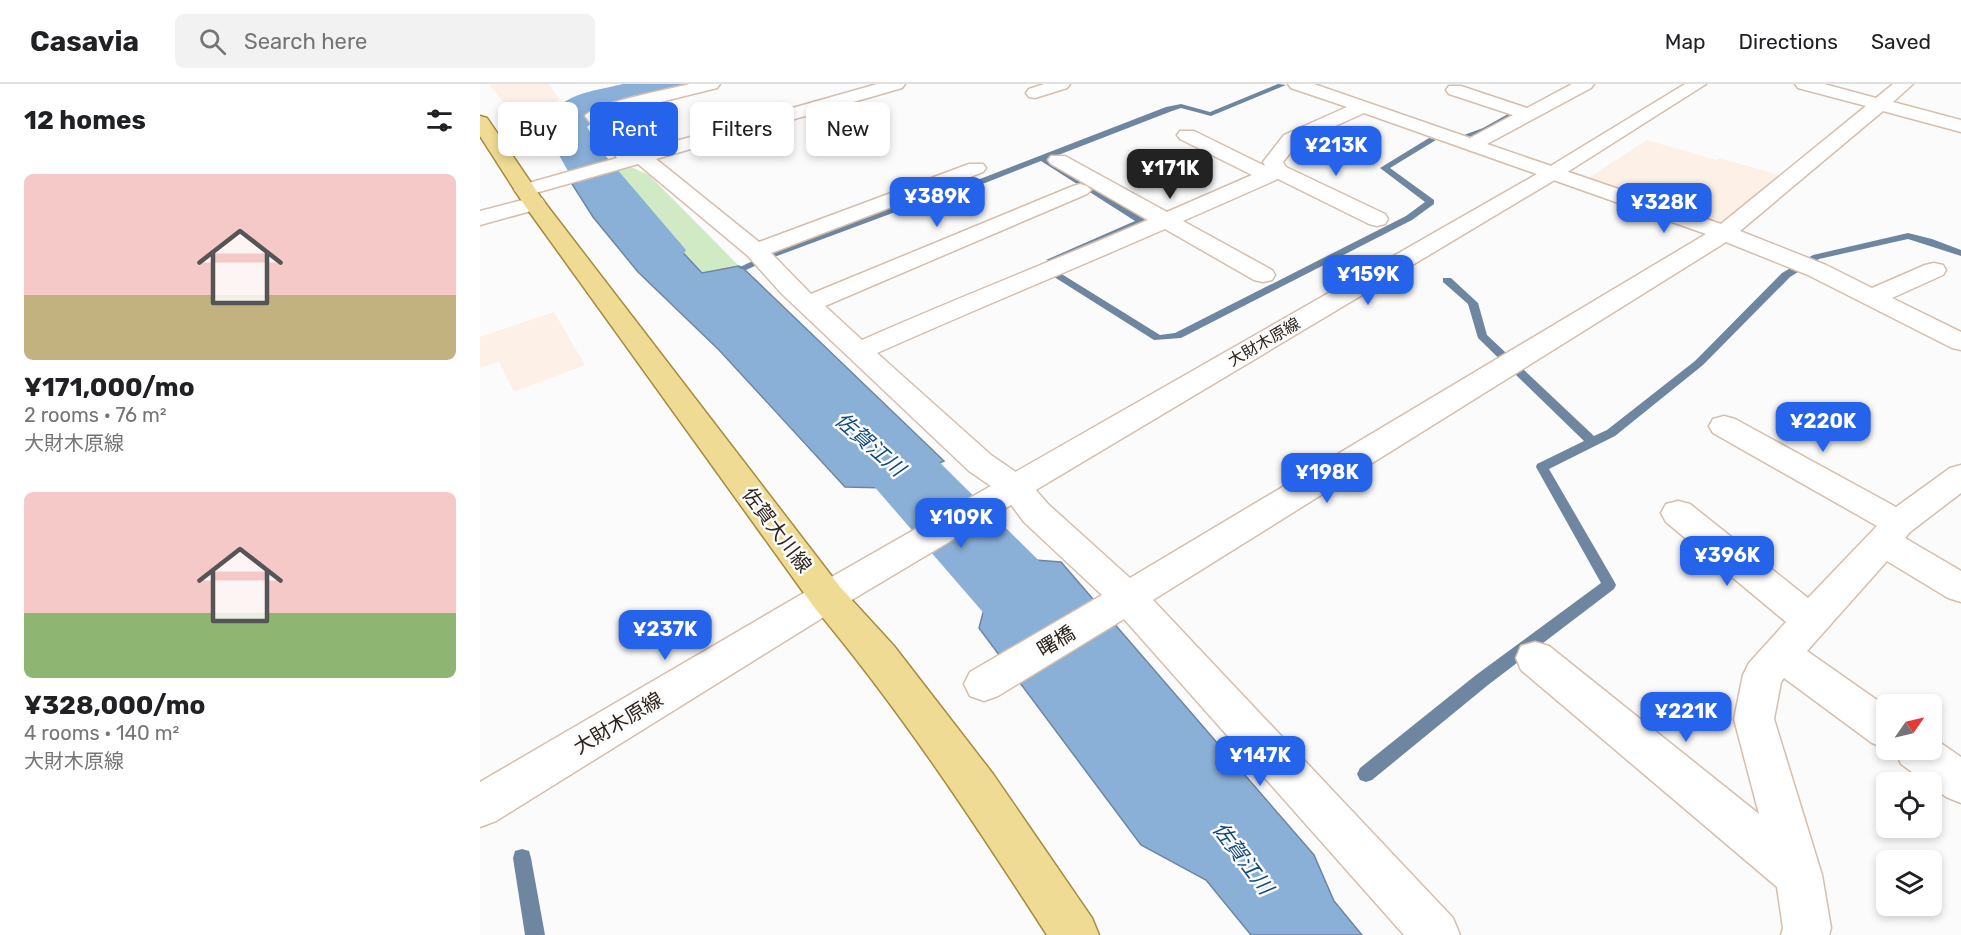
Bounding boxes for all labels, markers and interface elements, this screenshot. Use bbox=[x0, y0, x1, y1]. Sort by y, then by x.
search box bbox=[175, 14, 595, 68]
text: Casavia bbox=[30, 25, 139, 58]
icon: search bbox=[196, 25, 229, 58]
text: Search here bbox=[244, 28, 367, 55]
text: Map bbox=[1665, 29, 1706, 54]
text: Directions bbox=[1739, 29, 1838, 54]
text: Saved bbox=[1871, 29, 1931, 54]
chip: Buy bbox=[498, 102, 578, 156]
chip: Rent bbox=[590, 102, 678, 156]
chip: Filters bbox=[690, 102, 794, 156]
chip: New bbox=[806, 102, 890, 156]
icon: filters bbox=[423, 104, 456, 137]
text: 12 homes bbox=[24, 105, 146, 136]
pin: ¥213K bbox=[1294, 126, 1378, 177]
text: ¥213K bbox=[1304, 133, 1368, 157]
pin: ¥171K bbox=[1128, 149, 1212, 200]
text: ¥171K bbox=[1141, 156, 1199, 180]
pin: ¥389K bbox=[895, 177, 979, 228]
pin: ¥328K bbox=[1622, 183, 1706, 234]
text: ¥389K bbox=[904, 184, 970, 208]
text: ¥328K bbox=[1631, 190, 1697, 214]
icon: home bbox=[186, 213, 294, 321]
pin: ¥159K bbox=[1326, 255, 1410, 306]
text: ¥159K bbox=[1337, 262, 1399, 286]
street label: 大財木原線 bbox=[1225, 314, 1303, 370]
text: ¥171,000/mo bbox=[24, 372, 195, 403]
pin: ¥220K bbox=[1781, 402, 1865, 453]
text: 2 rooms · 76 m² bbox=[24, 403, 167, 427]
water label: 佐賀江川 bbox=[830, 407, 911, 482]
text: ¥220K bbox=[1790, 409, 1856, 433]
text: 大財木原線 bbox=[24, 431, 124, 455]
pin: ¥198K bbox=[1285, 453, 1369, 504]
text: ¥198K bbox=[1295, 460, 1359, 484]
street label: 佐賀大川線 bbox=[737, 483, 817, 577]
pin: ¥109K bbox=[919, 498, 1003, 549]
text: ¥109K bbox=[929, 505, 993, 529]
icon: home bbox=[186, 531, 294, 639]
pin: ¥396K bbox=[1685, 536, 1769, 587]
text: ¥396K bbox=[1694, 543, 1760, 567]
pin: ¥237K bbox=[623, 610, 707, 661]
text: ¥237K bbox=[633, 617, 697, 641]
street label: 曙橋 bbox=[1033, 620, 1079, 662]
street label: 大財木原線 bbox=[569, 687, 667, 759]
text: ¥328,000/mo bbox=[24, 690, 205, 721]
pin: ¥221K bbox=[1644, 692, 1728, 743]
north arrow bbox=[1876, 694, 1942, 760]
map controls bbox=[1876, 694, 1942, 916]
text: ¥221K bbox=[1655, 699, 1717, 723]
text: 4 rooms · 140 m² bbox=[24, 721, 179, 745]
pin: ¥147K bbox=[1218, 736, 1302, 787]
text: ¥147K bbox=[1229, 743, 1291, 767]
text: 大財木原線 bbox=[24, 749, 124, 773]
button: locate bbox=[1876, 772, 1942, 838]
water label: 佐賀江川 bbox=[1208, 817, 1279, 901]
button: layers bbox=[1876, 850, 1942, 916]

